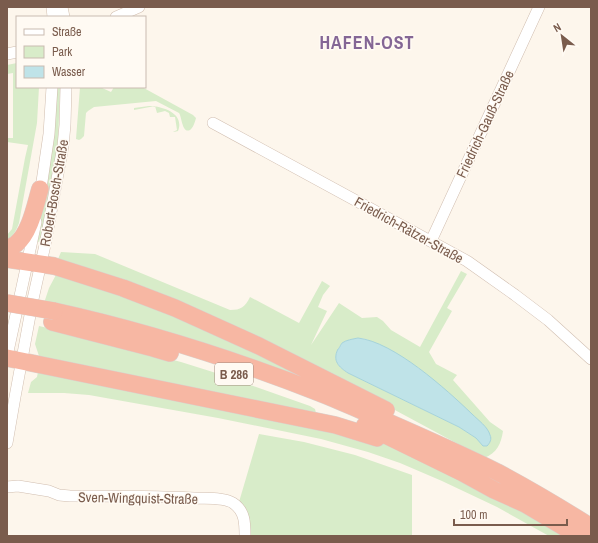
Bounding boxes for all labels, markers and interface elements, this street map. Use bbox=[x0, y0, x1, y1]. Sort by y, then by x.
legend bbox=[16, 16, 146, 88]
north arrow bbox=[542, 16, 582, 56]
text: N bbox=[551, 20, 563, 35]
text: Straße bbox=[52, 24, 82, 40]
district label: HAFEN-OST bbox=[319, 30, 415, 55]
text: Park bbox=[52, 44, 72, 60]
text: Wasser bbox=[52, 64, 86, 80]
street label: Friedrich-Gauß-Straße bbox=[452, 67, 518, 181]
street label: Robert-Bosch-Straße bbox=[36, 138, 72, 248]
street label: Friedrich-Rätzer-Straße bbox=[351, 193, 467, 267]
road number: B 286 bbox=[215, 363, 253, 385]
street label: Sven-Wingquist-Straße bbox=[78, 488, 198, 508]
scale bar bbox=[454, 501, 567, 527]
text: 100 m bbox=[460, 507, 487, 523]

